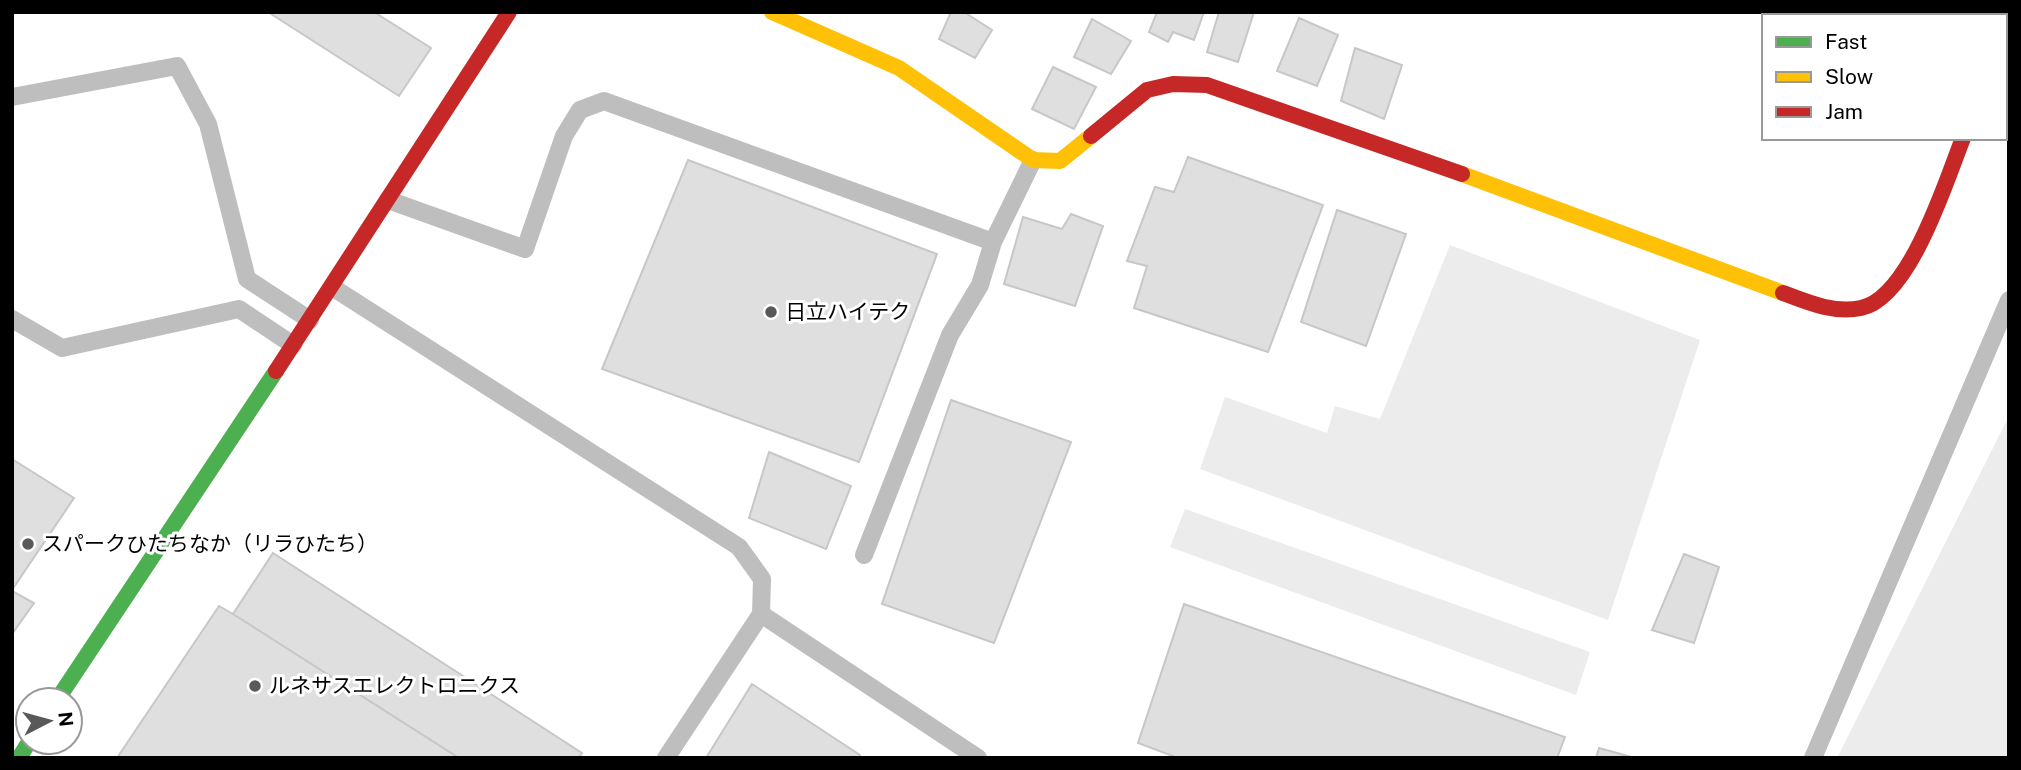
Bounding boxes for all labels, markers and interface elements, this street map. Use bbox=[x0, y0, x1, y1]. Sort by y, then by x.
legend bbox=[1762, 14, 2007, 140]
text: Fast bbox=[1825, 29, 1867, 54]
text: Slow bbox=[1825, 64, 1873, 89]
text: Jam bbox=[1825, 99, 1863, 124]
place label: 日立ハイテク bbox=[785, 299, 910, 324]
marker: 日立ハイテク bbox=[763, 304, 779, 320]
place label: スパークひたちなか（リラひたち） bbox=[42, 531, 378, 556]
marker: スパークひたちなか（リラひたち） bbox=[20, 536, 36, 552]
place label: ルネサスエレクトロニクス bbox=[269, 673, 520, 698]
marker: ルネサスエレクトロニクス bbox=[247, 678, 263, 694]
north arrow bbox=[14, 686, 84, 756]
text: N bbox=[54, 711, 78, 728]

